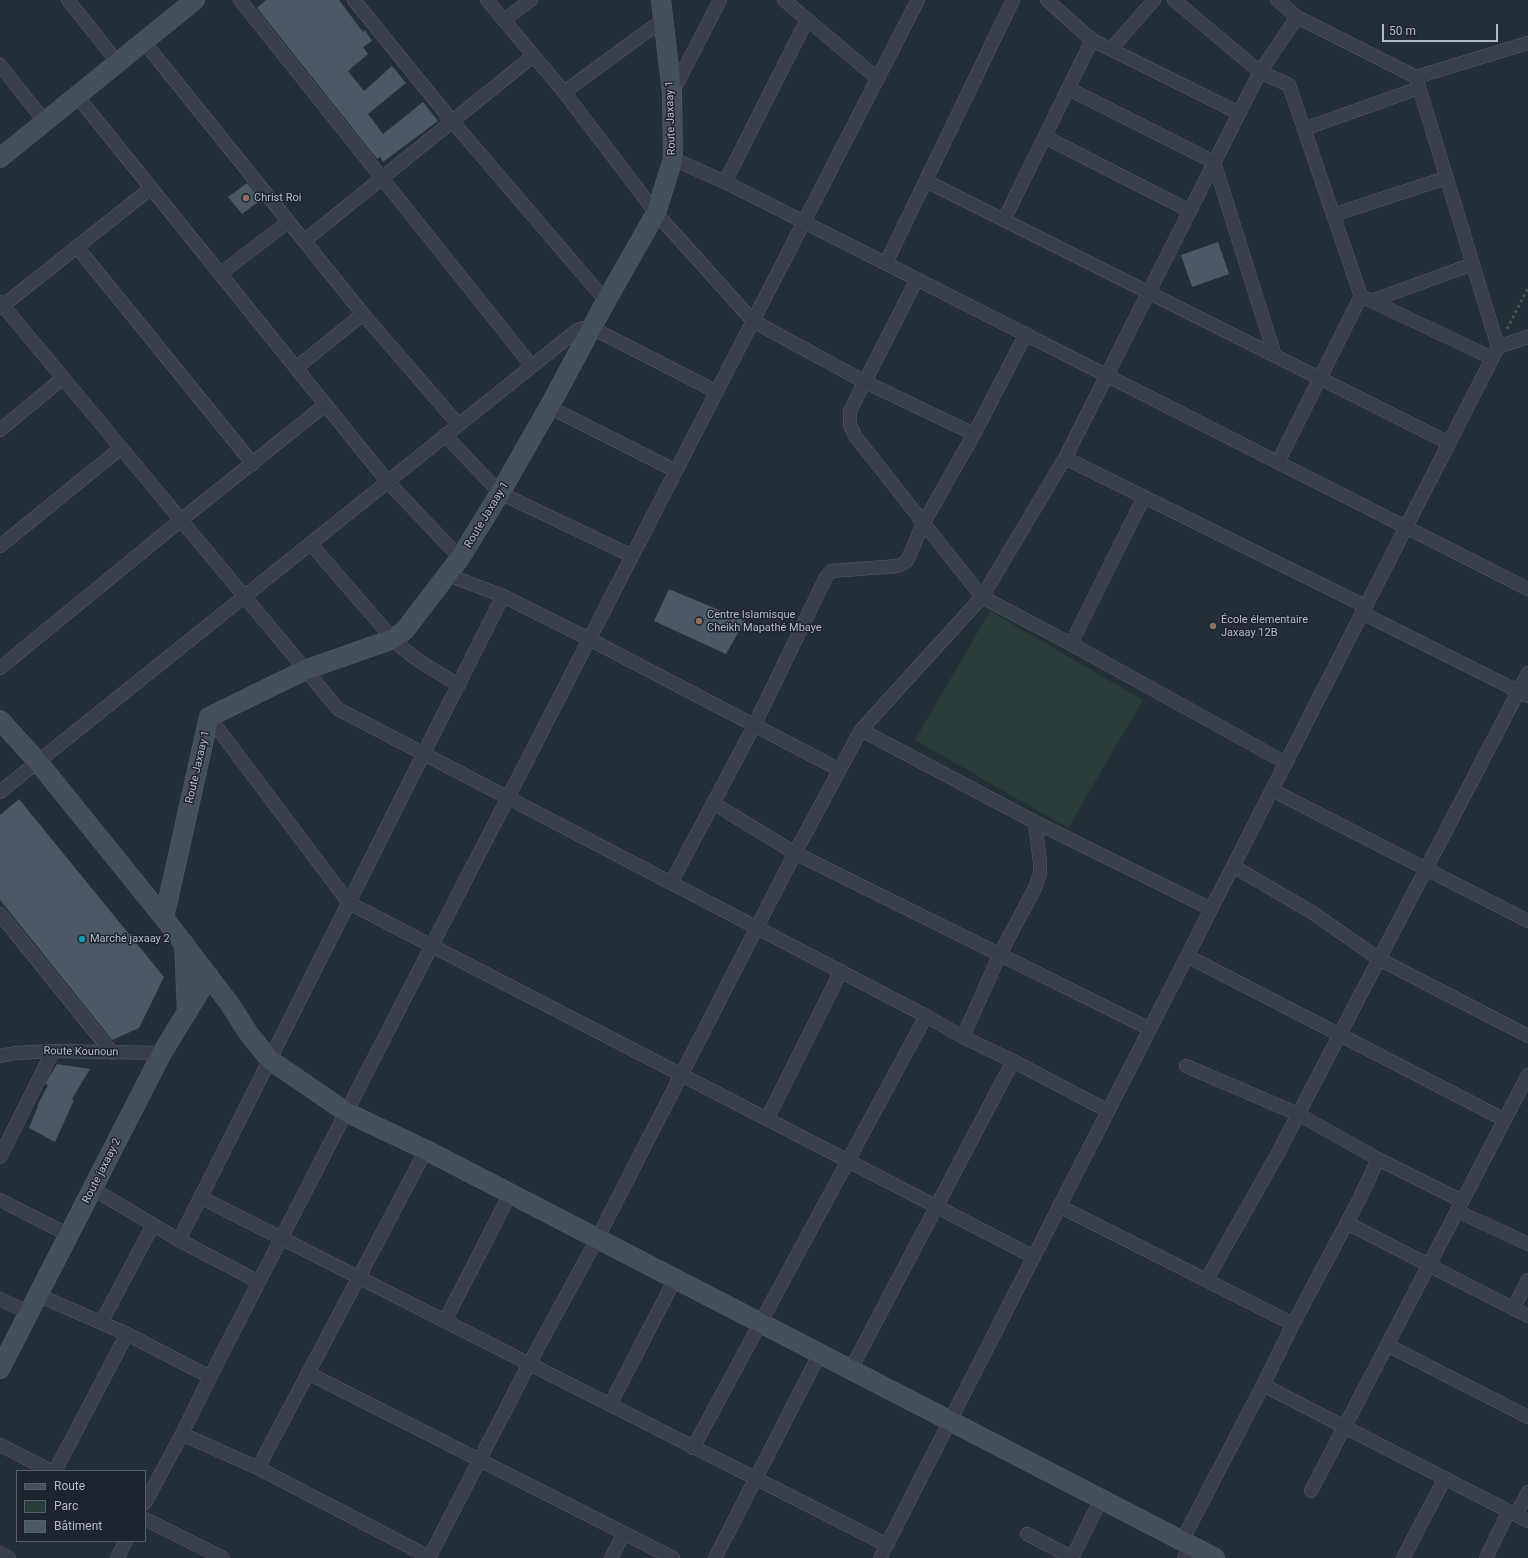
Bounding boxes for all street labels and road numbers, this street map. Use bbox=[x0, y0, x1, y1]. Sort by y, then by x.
street label: Route Jaxaay 1 bbox=[663, 80, 679, 156]
street label: Route Jaxaay 1 bbox=[462, 480, 512, 550]
street label: Route Jaxaay 1 bbox=[183, 729, 213, 805]
street label: Route Kounoun bbox=[43, 1045, 119, 1059]
street label: Route jaxaay 2 bbox=[80, 1136, 124, 1206]

